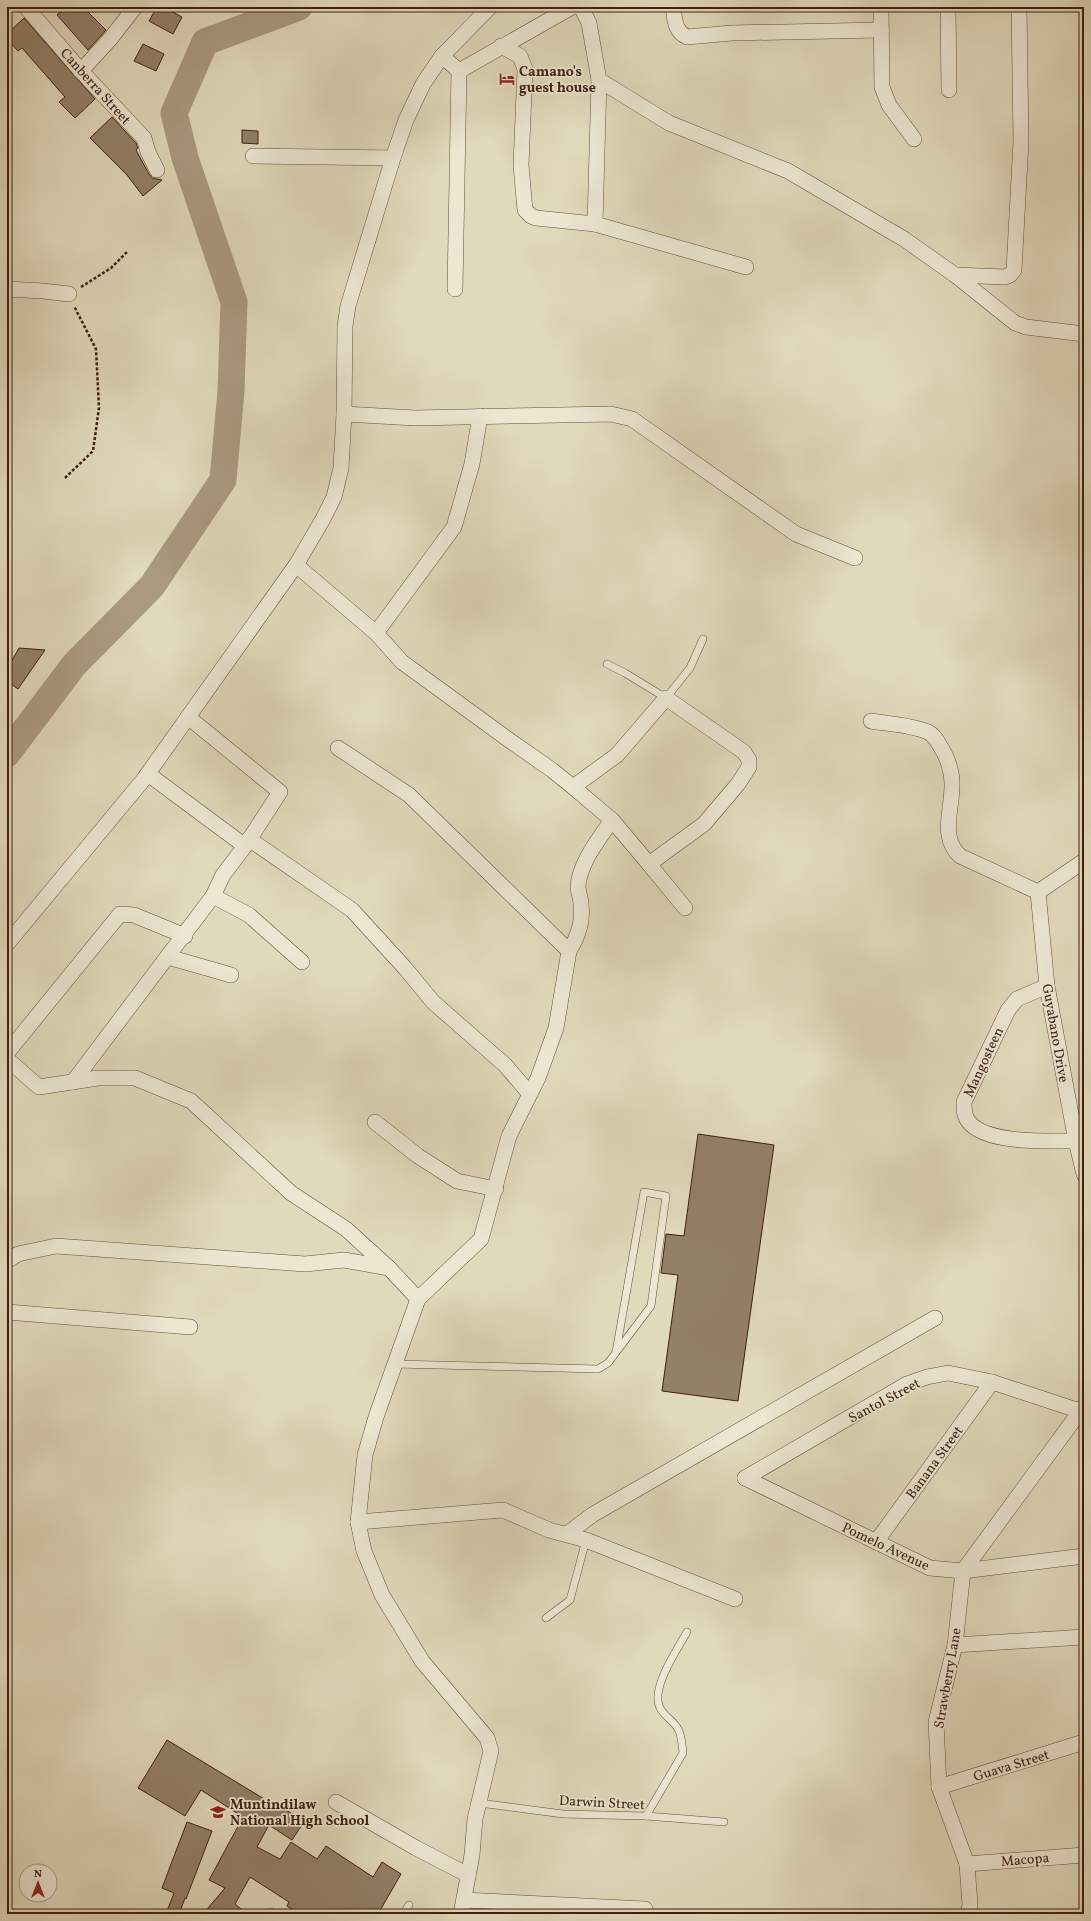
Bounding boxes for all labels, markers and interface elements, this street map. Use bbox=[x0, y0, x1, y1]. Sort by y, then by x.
street label: Canberra Street bbox=[55, 45, 134, 129]
place label: Camano's guest house bbox=[519, 63, 596, 98]
hotel icon: Camano's guest house bbox=[498, 70, 516, 88]
street label: Guyabano Drive bbox=[1037, 983, 1073, 1084]
street label: Mangosteen bbox=[960, 1024, 1009, 1101]
street label: Santol Street bbox=[845, 1374, 924, 1428]
street label: Banana Street bbox=[902, 1423, 968, 1503]
street label: Pomelo Avenue bbox=[838, 1519, 933, 1576]
street label: Strawberry Lane bbox=[930, 1626, 967, 1730]
street label: Guava Street bbox=[971, 1746, 1052, 1787]
street label: Darwin Street bbox=[558, 1792, 645, 1815]
place label: Muntindilaw National High School bbox=[230, 1796, 369, 1831]
school or university icon: Muntindilaw National High School bbox=[209, 1803, 227, 1821]
street label: Macopa bbox=[1000, 1849, 1050, 1872]
north arrow bbox=[18, 1863, 58, 1903]
text: N bbox=[34, 1867, 42, 1882]

